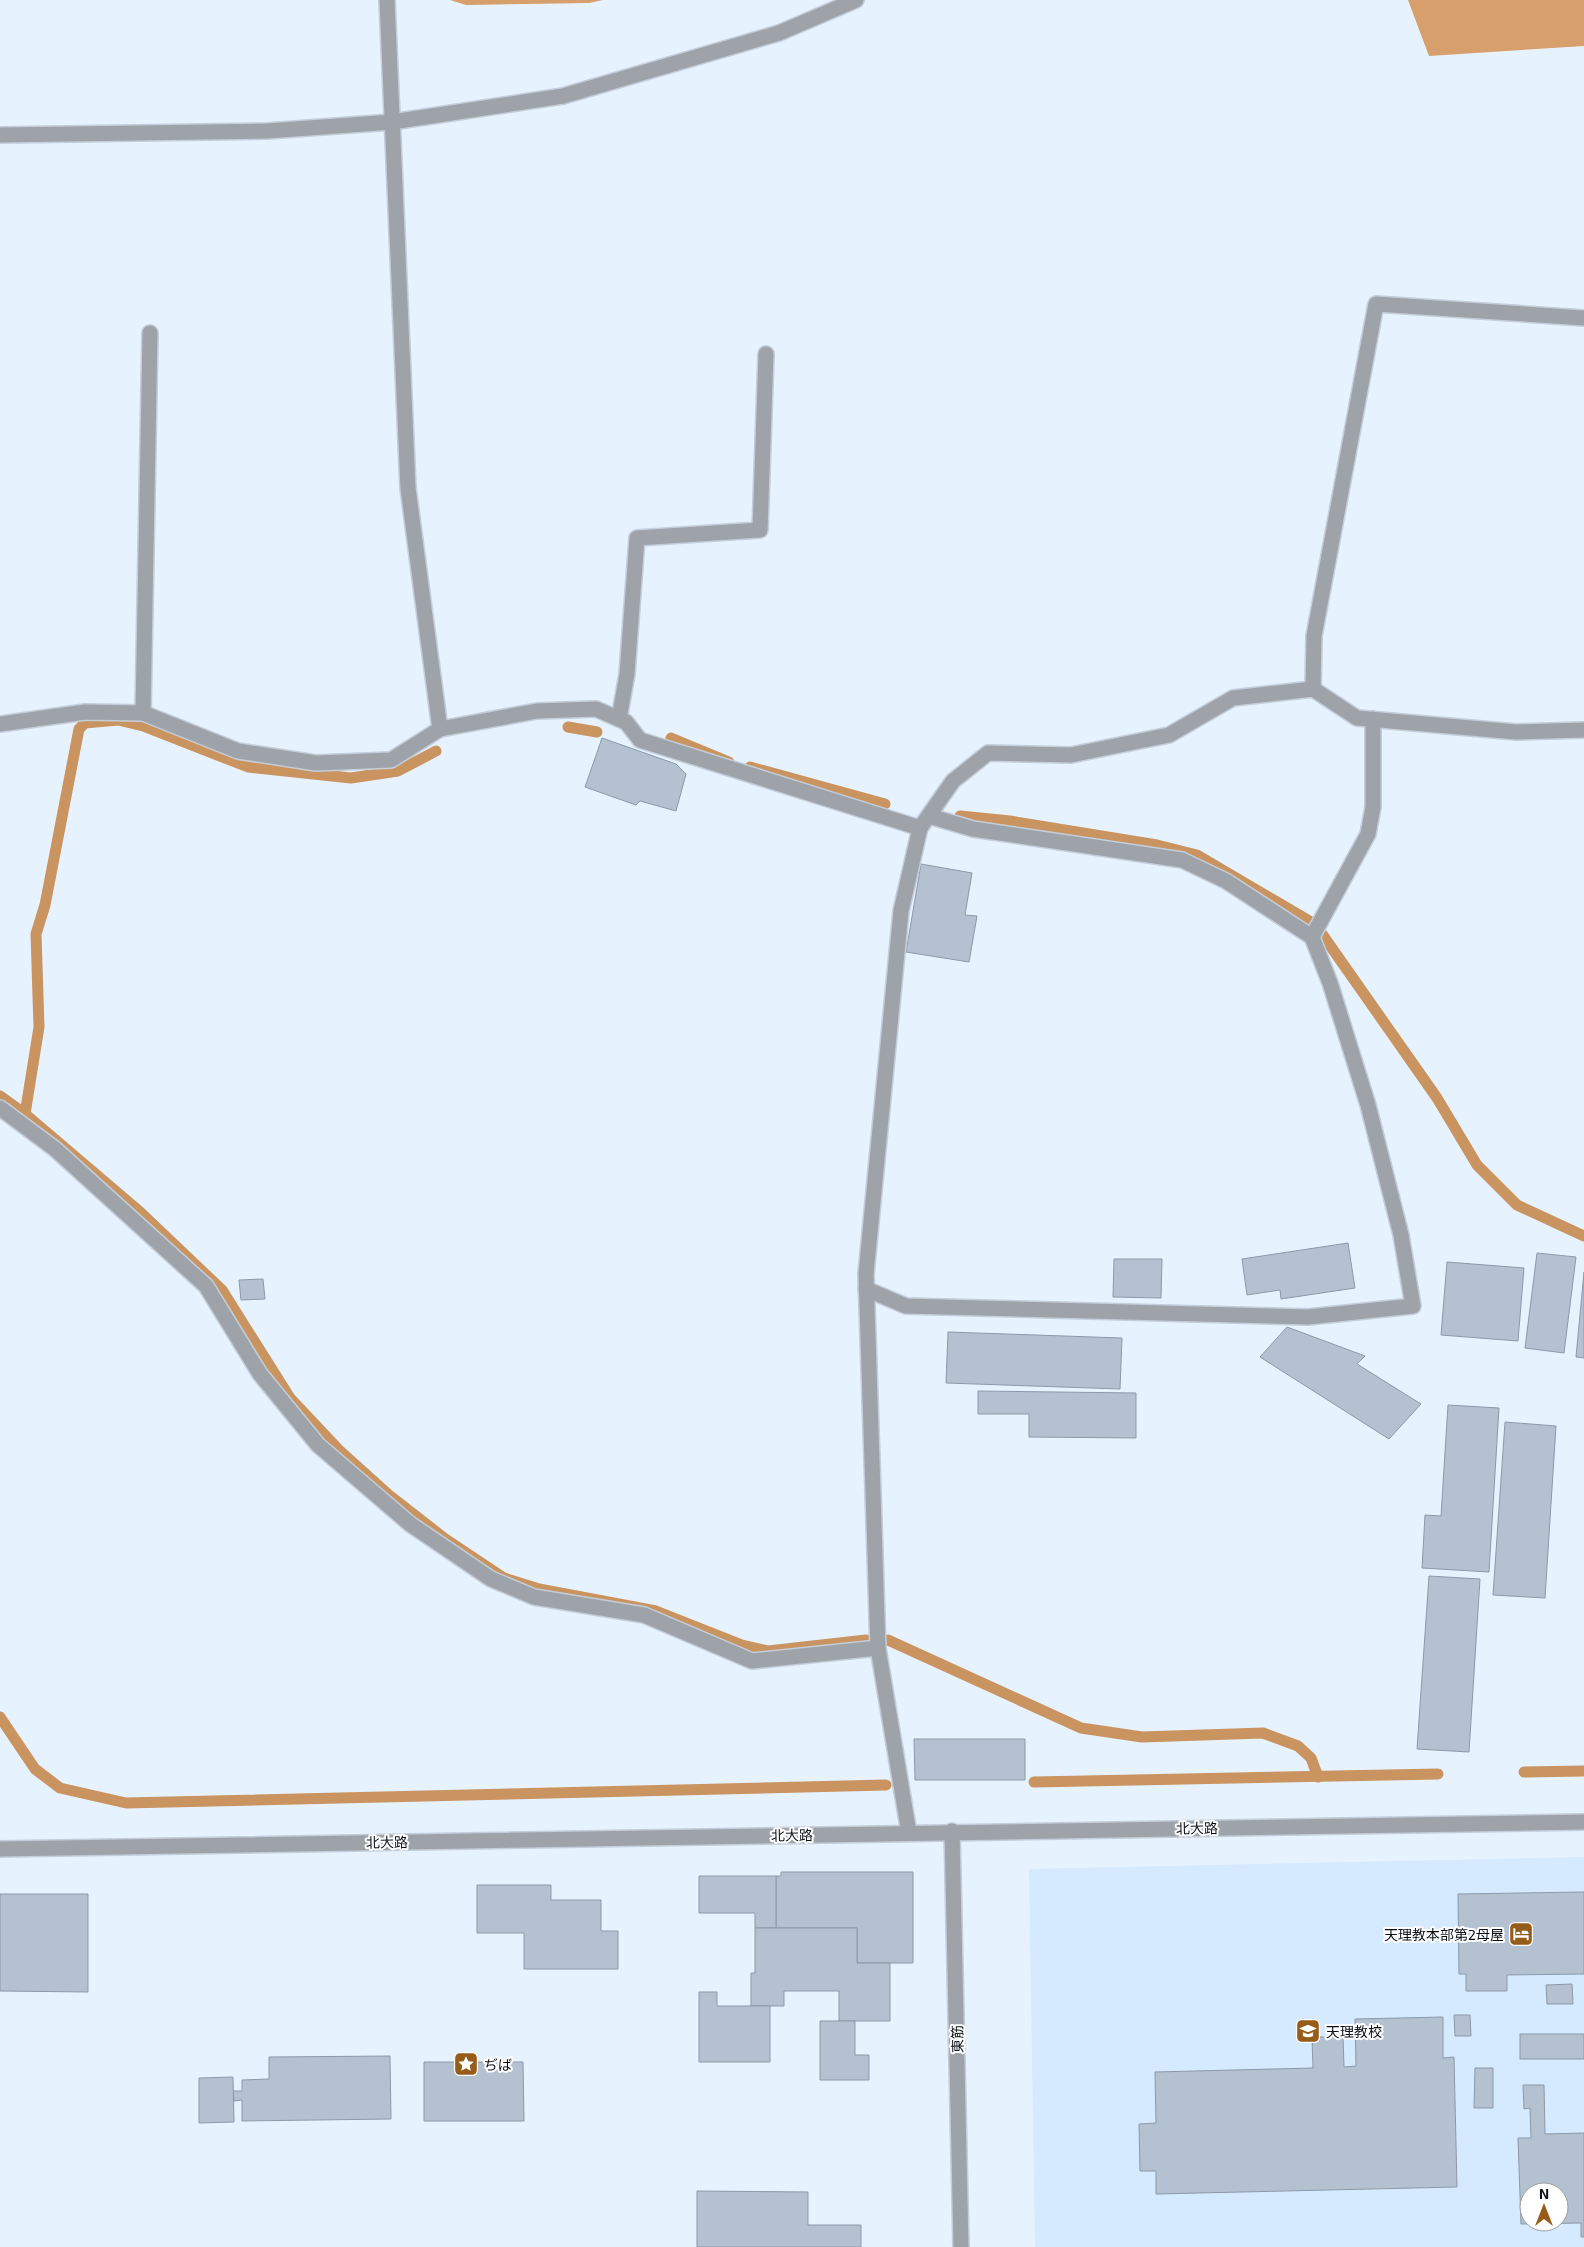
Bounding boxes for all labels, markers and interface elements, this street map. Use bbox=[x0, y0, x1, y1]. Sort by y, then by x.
street label: 北大路 bbox=[1176, 1819, 1218, 1837]
street label: 北大路 bbox=[771, 1826, 813, 1844]
street label: 北大路 bbox=[366, 1833, 408, 1851]
hotel icon: 天理教本部第2母屋 bbox=[1508, 1921, 1534, 1947]
place label: 天理教本部第2母屋 bbox=[1384, 1926, 1504, 1943]
school or university icon: 天理教校 bbox=[1295, 2018, 1321, 2044]
place label: 天理教校 bbox=[1326, 2023, 1382, 2040]
street label: 東筋 bbox=[948, 2025, 966, 2053]
place icon: ぢば bbox=[453, 2051, 479, 2077]
place label: ぢば bbox=[484, 2056, 512, 2073]
north arrow bbox=[1519, 2182, 1569, 2232]
text: N bbox=[1539, 2185, 1549, 2202]

